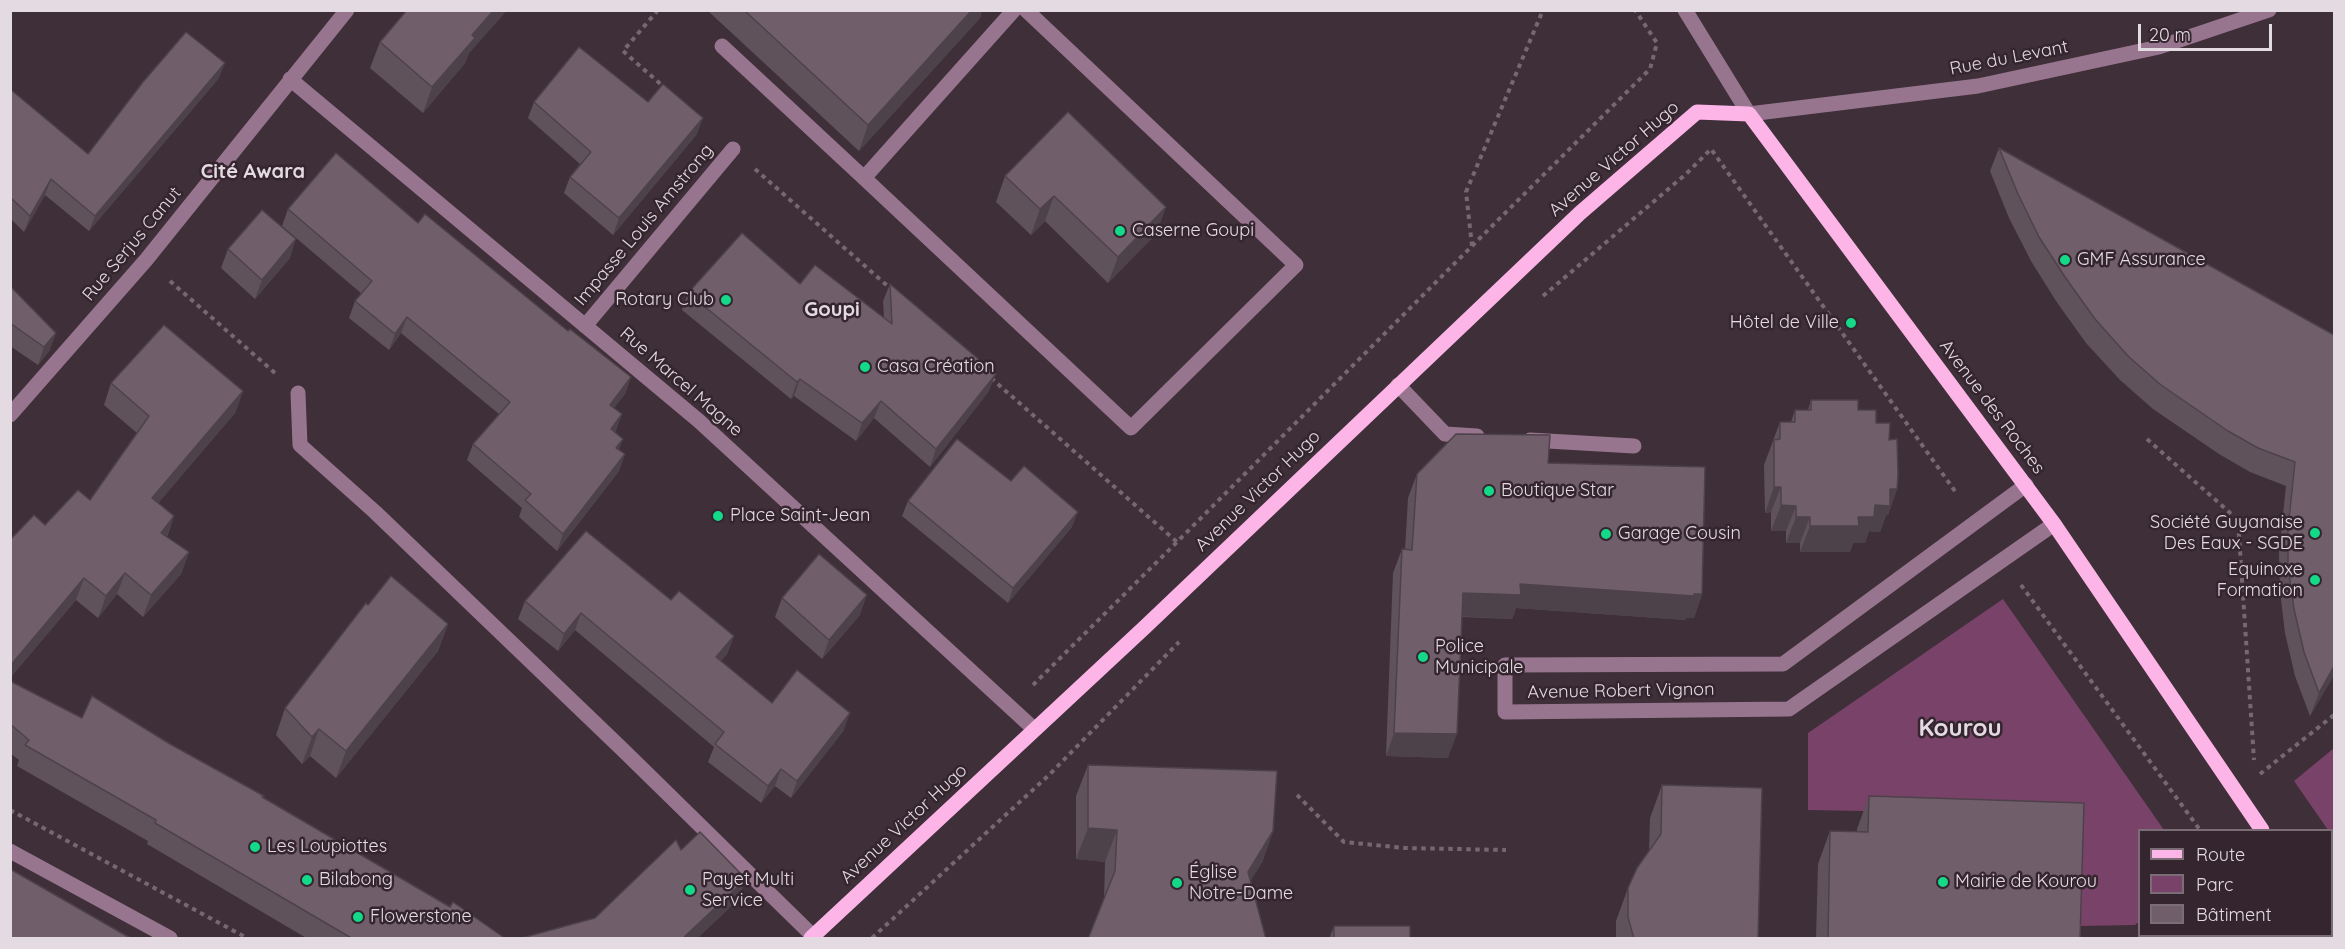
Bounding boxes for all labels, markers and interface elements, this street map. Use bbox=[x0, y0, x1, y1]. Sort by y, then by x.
scale bar bbox=[2141, 12, 2274, 50]
text: 20 m bbox=[2149, 23, 2191, 46]
street label: Rue du Levant bbox=[1948, 36, 2070, 80]
street label: Avenue Victor Hugo bbox=[1545, 97, 1683, 221]
street label: Impasse Louis Amstrong bbox=[570, 140, 718, 310]
district label: Cité Awara bbox=[201, 160, 305, 184]
street label: Rue Serjus Canut bbox=[78, 183, 186, 305]
place label: Caserne Goupi bbox=[1132, 220, 1254, 242]
marker: Caserne Goupi bbox=[1113, 224, 1127, 238]
place label: GMF Assurance bbox=[2077, 249, 2206, 271]
marker: GMF Assurance bbox=[2058, 253, 2072, 267]
place label: Rotary Club bbox=[615, 289, 714, 311]
marker: Rotary Club bbox=[719, 293, 733, 307]
district label: Goupi bbox=[804, 298, 860, 322]
place label: Hôtel de Ville bbox=[1730, 312, 1839, 334]
marker: Hôtel de Ville bbox=[1844, 316, 1858, 330]
street label: Rue Marcel Magne bbox=[615, 323, 747, 441]
street label: Avenue des Roches bbox=[1935, 336, 2049, 478]
place label: Casa Création bbox=[877, 356, 995, 378]
marker: Casa Création bbox=[858, 360, 872, 374]
street label: Avenue Victor Hugo bbox=[1191, 426, 1325, 556]
place label: Boutique Star bbox=[1501, 480, 1614, 502]
marker: Boutique Star bbox=[1482, 484, 1496, 498]
place label: Place Saint-Jean bbox=[730, 505, 870, 527]
marker: Place Saint-Jean bbox=[711, 509, 725, 523]
place label: Société Guyanaise Des Eaux - SGDE bbox=[2150, 512, 2303, 554]
place label: Garage Cousin bbox=[1618, 523, 1741, 545]
marker: Société Guyanaise Des Eaux - SGDE bbox=[2308, 526, 2322, 540]
marker: Garage Cousin bbox=[1599, 527, 1613, 541]
place label: Equinoxe Formation bbox=[2217, 559, 2303, 602]
marker: Equinoxe Formation bbox=[2308, 573, 2322, 587]
place label: Police Municipale bbox=[1435, 636, 1524, 678]
marker: Police Municipale bbox=[1416, 650, 1430, 664]
street label: Avenue Robert Vignon bbox=[1527, 679, 1715, 703]
district label: Kourou bbox=[1918, 715, 2002, 743]
street label: Avenue Victor Hugo bbox=[836, 760, 972, 888]
legend bbox=[2138, 829, 2333, 937]
place label: Les Loupiottes bbox=[267, 836, 387, 858]
marker: Les Loupiottes bbox=[248, 840, 262, 854]
text: Route bbox=[2196, 843, 2245, 866]
place label: Église Notre-Dame bbox=[1189, 862, 1293, 904]
place label: Bilabong bbox=[319, 869, 393, 891]
place label: Payet Multi Service bbox=[702, 869, 794, 912]
place label: Mairie de Kourou bbox=[1955, 871, 2097, 893]
marker: Bilabong bbox=[300, 873, 314, 887]
text: Parc bbox=[2196, 873, 2233, 896]
marker: Mairie de Kourou bbox=[1936, 875, 1950, 889]
marker: Église Notre-Dame bbox=[1170, 876, 1184, 890]
marker: Payet Multi Service bbox=[683, 883, 697, 897]
text: Bâtiment bbox=[2196, 903, 2272, 926]
place label: Flowerstone bbox=[370, 906, 472, 928]
marker: Flowerstone bbox=[351, 910, 365, 924]

